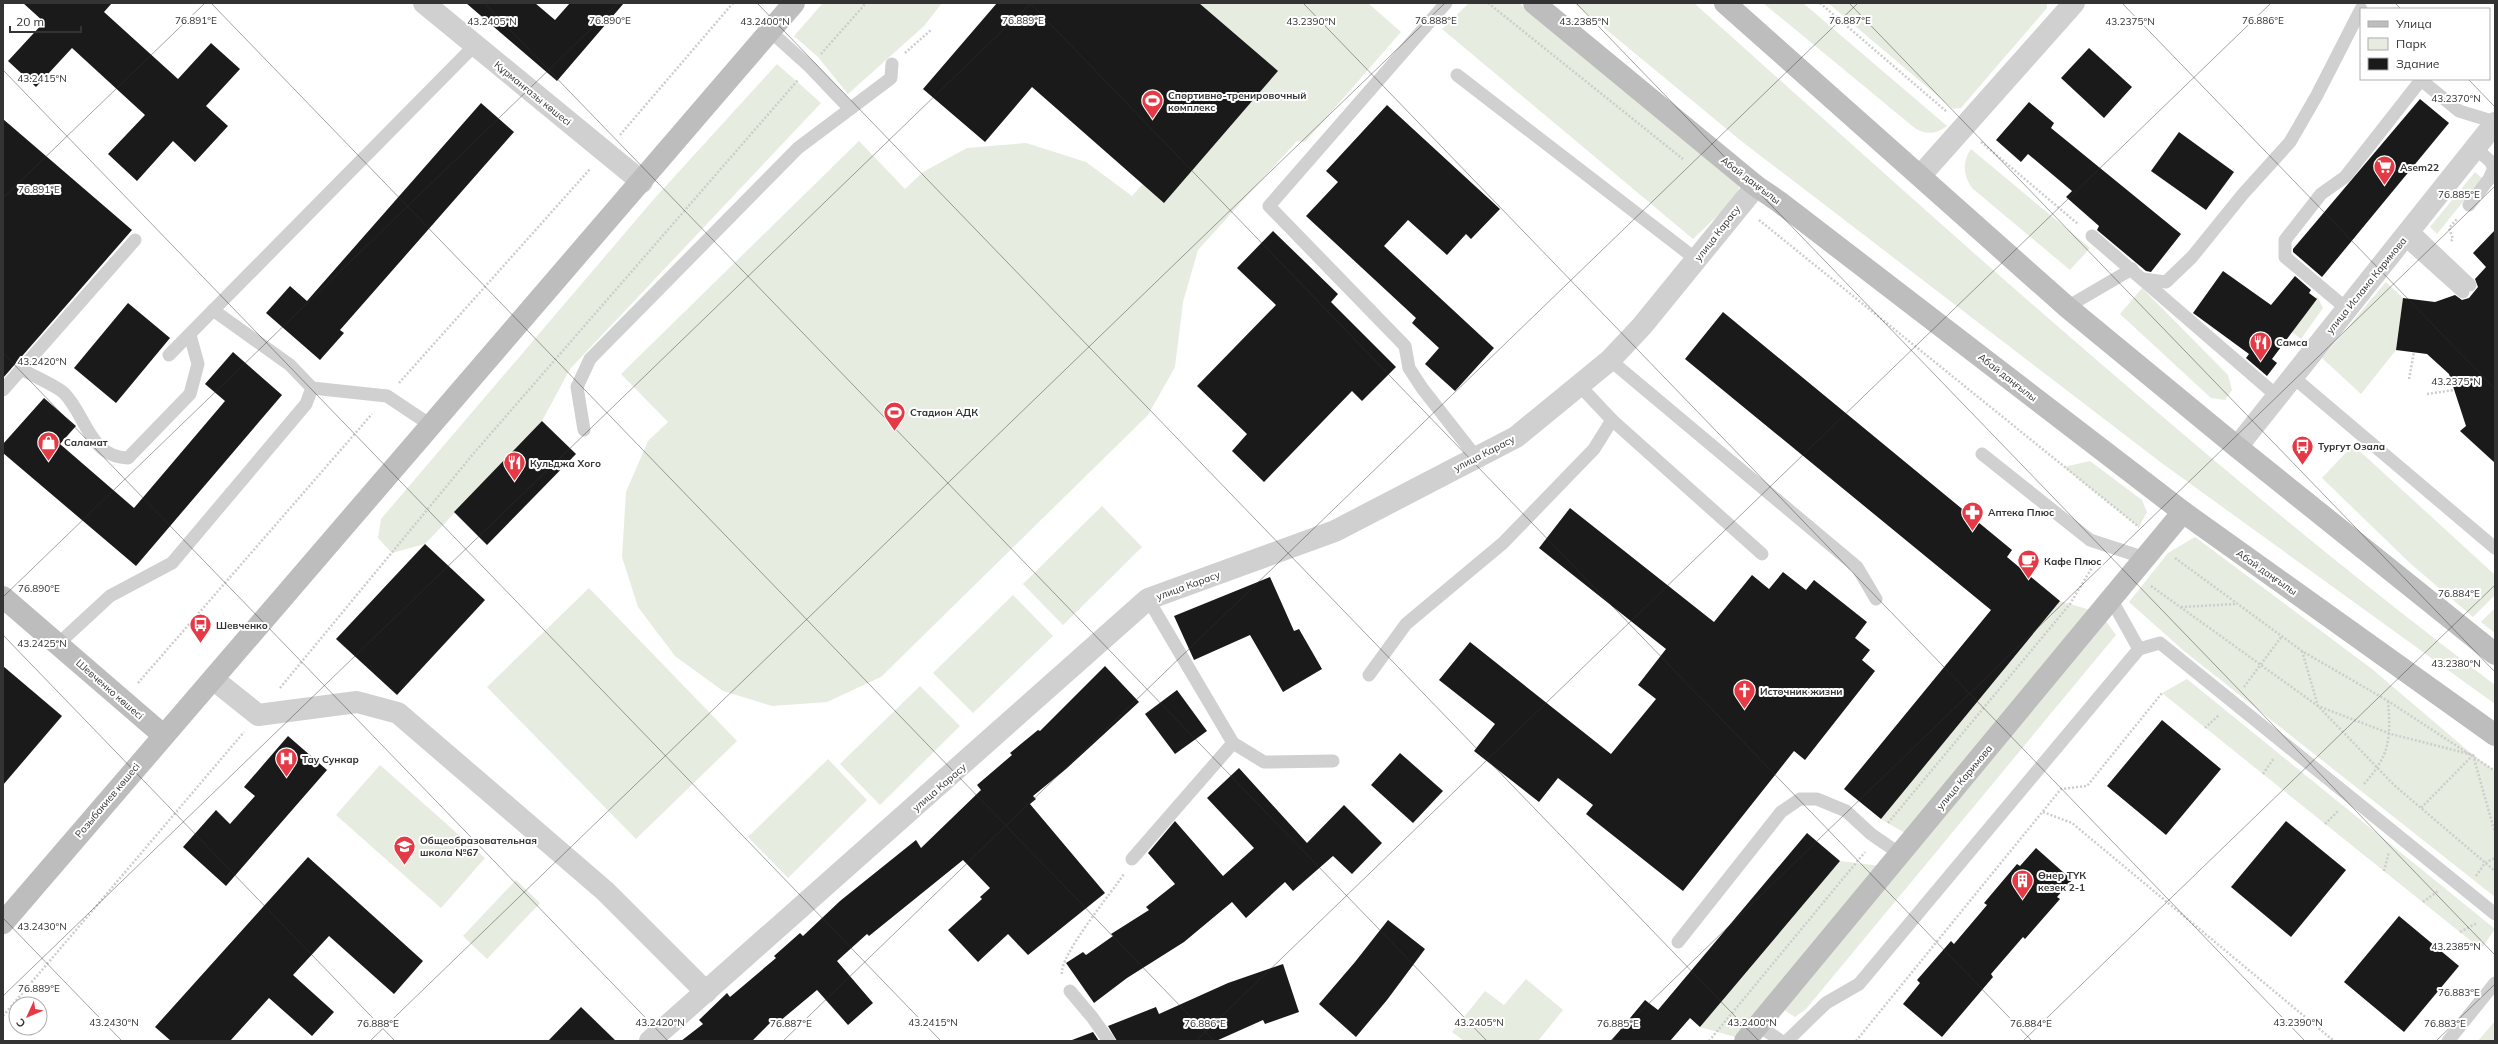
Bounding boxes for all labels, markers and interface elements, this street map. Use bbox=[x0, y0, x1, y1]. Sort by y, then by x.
scale bar bbox=[10, 8, 81, 34]
legend bbox=[2360, 8, 2490, 80]
text: 20 m bbox=[16, 14, 44, 29]
text: 76.891°E bbox=[175, 14, 217, 27]
text: 76.890°E bbox=[589, 14, 631, 27]
text: 76.889°E bbox=[1002, 14, 1044, 27]
text: 76.888°E bbox=[1415, 14, 1457, 27]
text: 76.887°E bbox=[1829, 14, 1871, 27]
text: 76.886°E bbox=[2242, 14, 2284, 27]
text: 43.2405°N bbox=[467, 15, 517, 28]
text: 43.2400°N bbox=[740, 15, 790, 28]
text: 43.2390°N bbox=[1286, 15, 1336, 28]
text: 43.2385°N bbox=[1559, 15, 1609, 28]
text: 43.2375°N bbox=[2105, 15, 2155, 28]
text: Улица bbox=[2395, 16, 2432, 31]
text: Парк bbox=[2396, 36, 2427, 51]
text: Здание bbox=[2396, 56, 2440, 71]
street label: Құрманғазы көшесі bbox=[491, 58, 574, 128]
text: 43.2415°N bbox=[17, 72, 67, 85]
sports icon: Спортивно-тренировочный комплекс bbox=[1140, 88, 1166, 121]
place label: Спортивно-тренировочный комплекс bbox=[1168, 89, 1306, 114]
text: 43.2370°N bbox=[2431, 92, 2481, 105]
street label: Абай даңғылы bbox=[1718, 154, 1783, 207]
supermarket icon: Asem22 bbox=[2371, 154, 2397, 187]
place label: Asem22 bbox=[2400, 161, 2439, 174]
text: 76.891°E bbox=[18, 183, 60, 196]
text: 76.885°E bbox=[2438, 188, 2480, 201]
street label: улица Карасу bbox=[1692, 202, 1744, 264]
street label: улица Ислама Каримова bbox=[2323, 234, 2409, 336]
restaurant icon: Самса bbox=[2247, 329, 2273, 362]
place label: Самса bbox=[2276, 336, 2308, 349]
street label: Абай даңғылы bbox=[1976, 350, 2040, 404]
text: 43.2420°N bbox=[17, 355, 67, 368]
text: 43.2375°N bbox=[2431, 375, 2481, 388]
sports icon: Стадион АДК bbox=[881, 399, 907, 432]
place label: Стадион АДК bbox=[910, 406, 978, 419]
shop icon: Саламат bbox=[35, 429, 61, 462]
street label: улица Карасу bbox=[1451, 432, 1518, 474]
bus stop icon: Тургут Озала bbox=[2289, 433, 2315, 466]
place label: Саламат bbox=[64, 436, 108, 449]
place label: Тургут Озала bbox=[2318, 440, 2385, 453]
restaurant icon: Кульджа Хого bbox=[502, 450, 528, 483]
place label: Кульджа Хого bbox=[530, 457, 601, 470]
pharmacy icon: Аптека Плюс bbox=[1960, 499, 1986, 532]
place label: Аптека Плюс bbox=[1988, 506, 2054, 519]
street label: Абай даңғылы bbox=[2234, 547, 2300, 598]
cafe icon: Кафе Плюс bbox=[2016, 548, 2042, 581]
place label: Кафе Плюс bbox=[2044, 555, 2102, 568]
street label: улица Карасу bbox=[1154, 568, 1222, 603]
text: 76.890°E bbox=[18, 582, 60, 595]
text: 76.884°E bbox=[2438, 587, 2480, 600]
bus stop icon: Шевченко bbox=[188, 612, 214, 645]
place label: Шевченко bbox=[216, 619, 268, 632]
text: 43.2425°N bbox=[17, 637, 67, 650]
street label: Шевченко көшесі bbox=[73, 656, 146, 722]
text: 43.2380°N bbox=[2431, 657, 2481, 670]
church icon: Источник жизни bbox=[1732, 678, 1758, 711]
place label: Источник жизни bbox=[1760, 685, 1842, 698]
street label: улица Каримова bbox=[1933, 742, 1995, 812]
hospital icon: Тау Сункар bbox=[273, 746, 299, 779]
place label: Тау Сункар bbox=[302, 753, 359, 766]
street label: Розыбакиев көшесі bbox=[72, 760, 143, 841]
street label: улица Карасу bbox=[910, 760, 969, 814]
school or university icon: Общеобразовательная школа №67 bbox=[391, 833, 417, 866]
place label: Общеобразовательная школа №67 bbox=[420, 834, 537, 859]
building icon: Өнер ТҮК кезек 2-1 bbox=[2009, 868, 2035, 901]
place label: Өнер ТҮК кезек 2-1 bbox=[2038, 869, 2086, 894]
text: 43.2430°N bbox=[17, 920, 67, 933]
text: 43.2385°N bbox=[2431, 940, 2481, 953]
text: 76.889°E bbox=[18, 982, 60, 995]
text: 76.883°E bbox=[2438, 986, 2480, 999]
north arrow bbox=[8, 996, 48, 1036]
text: С bbox=[13, 1015, 28, 1031]
text: 43.2430°N bbox=[89, 1016, 139, 1029]
text: 43.2420°N bbox=[635, 1016, 685, 1029]
text: 43.2415°N bbox=[908, 1016, 958, 1029]
text: 43.2405°N bbox=[1454, 1016, 1504, 1029]
text: 43.2400°N bbox=[1727, 1016, 1777, 1029]
text: 43.2390°N bbox=[2273, 1016, 2323, 1029]
text: 76.888°E bbox=[357, 1017, 399, 1030]
text: 76.887°E bbox=[770, 1017, 812, 1030]
text: 76.886°E bbox=[1184, 1017, 1226, 1030]
text: 76.885°E bbox=[1597, 1017, 1639, 1030]
text: 76.884°E bbox=[2010, 1017, 2052, 1030]
text: 76.883°E bbox=[2424, 1017, 2466, 1030]

